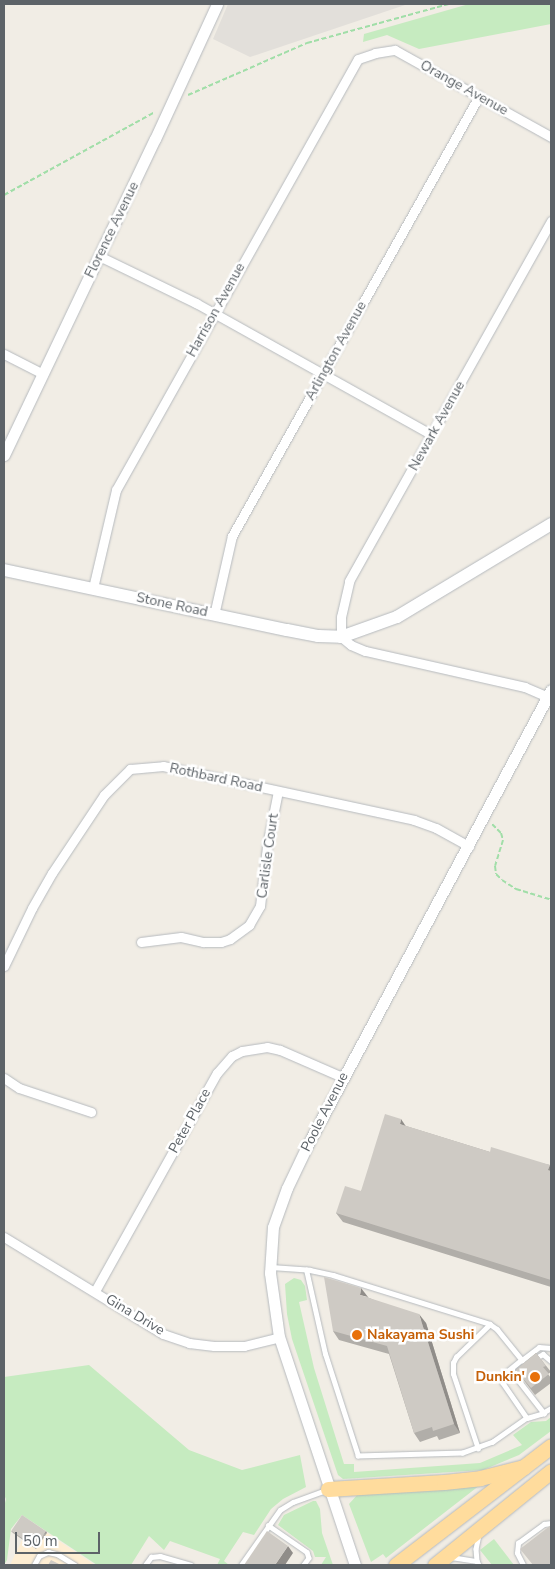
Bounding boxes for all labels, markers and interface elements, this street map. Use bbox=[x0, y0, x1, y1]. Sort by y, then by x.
street label: Orange Avenue bbox=[417, 57, 511, 119]
street label: Florence Avenue bbox=[81, 179, 143, 281]
street label: Harrison Avenue bbox=[183, 260, 249, 360]
street label: Arlington Avenue bbox=[302, 299, 370, 403]
street label: Newark Avenue bbox=[405, 378, 469, 474]
street label: Stone Road bbox=[135, 589, 209, 621]
street label: Rothbard Road bbox=[168, 760, 264, 796]
street label: Carlisle Court bbox=[254, 812, 282, 900]
street label: Poole Avenue bbox=[298, 1069, 352, 1155]
street label: Peter Place bbox=[165, 1086, 215, 1156]
street label: Gina Drive bbox=[103, 1291, 167, 1339]
place label: Nakayama Sushi bbox=[367, 1327, 474, 1343]
marker: Nakayama Sushi bbox=[351, 1329, 363, 1341]
place label: Dunkin' bbox=[475, 1369, 525, 1385]
marker: Dunkin' bbox=[529, 1371, 541, 1383]
scale bar bbox=[18, 1522, 102, 1554]
text: 50 m bbox=[23, 1531, 58, 1551]

